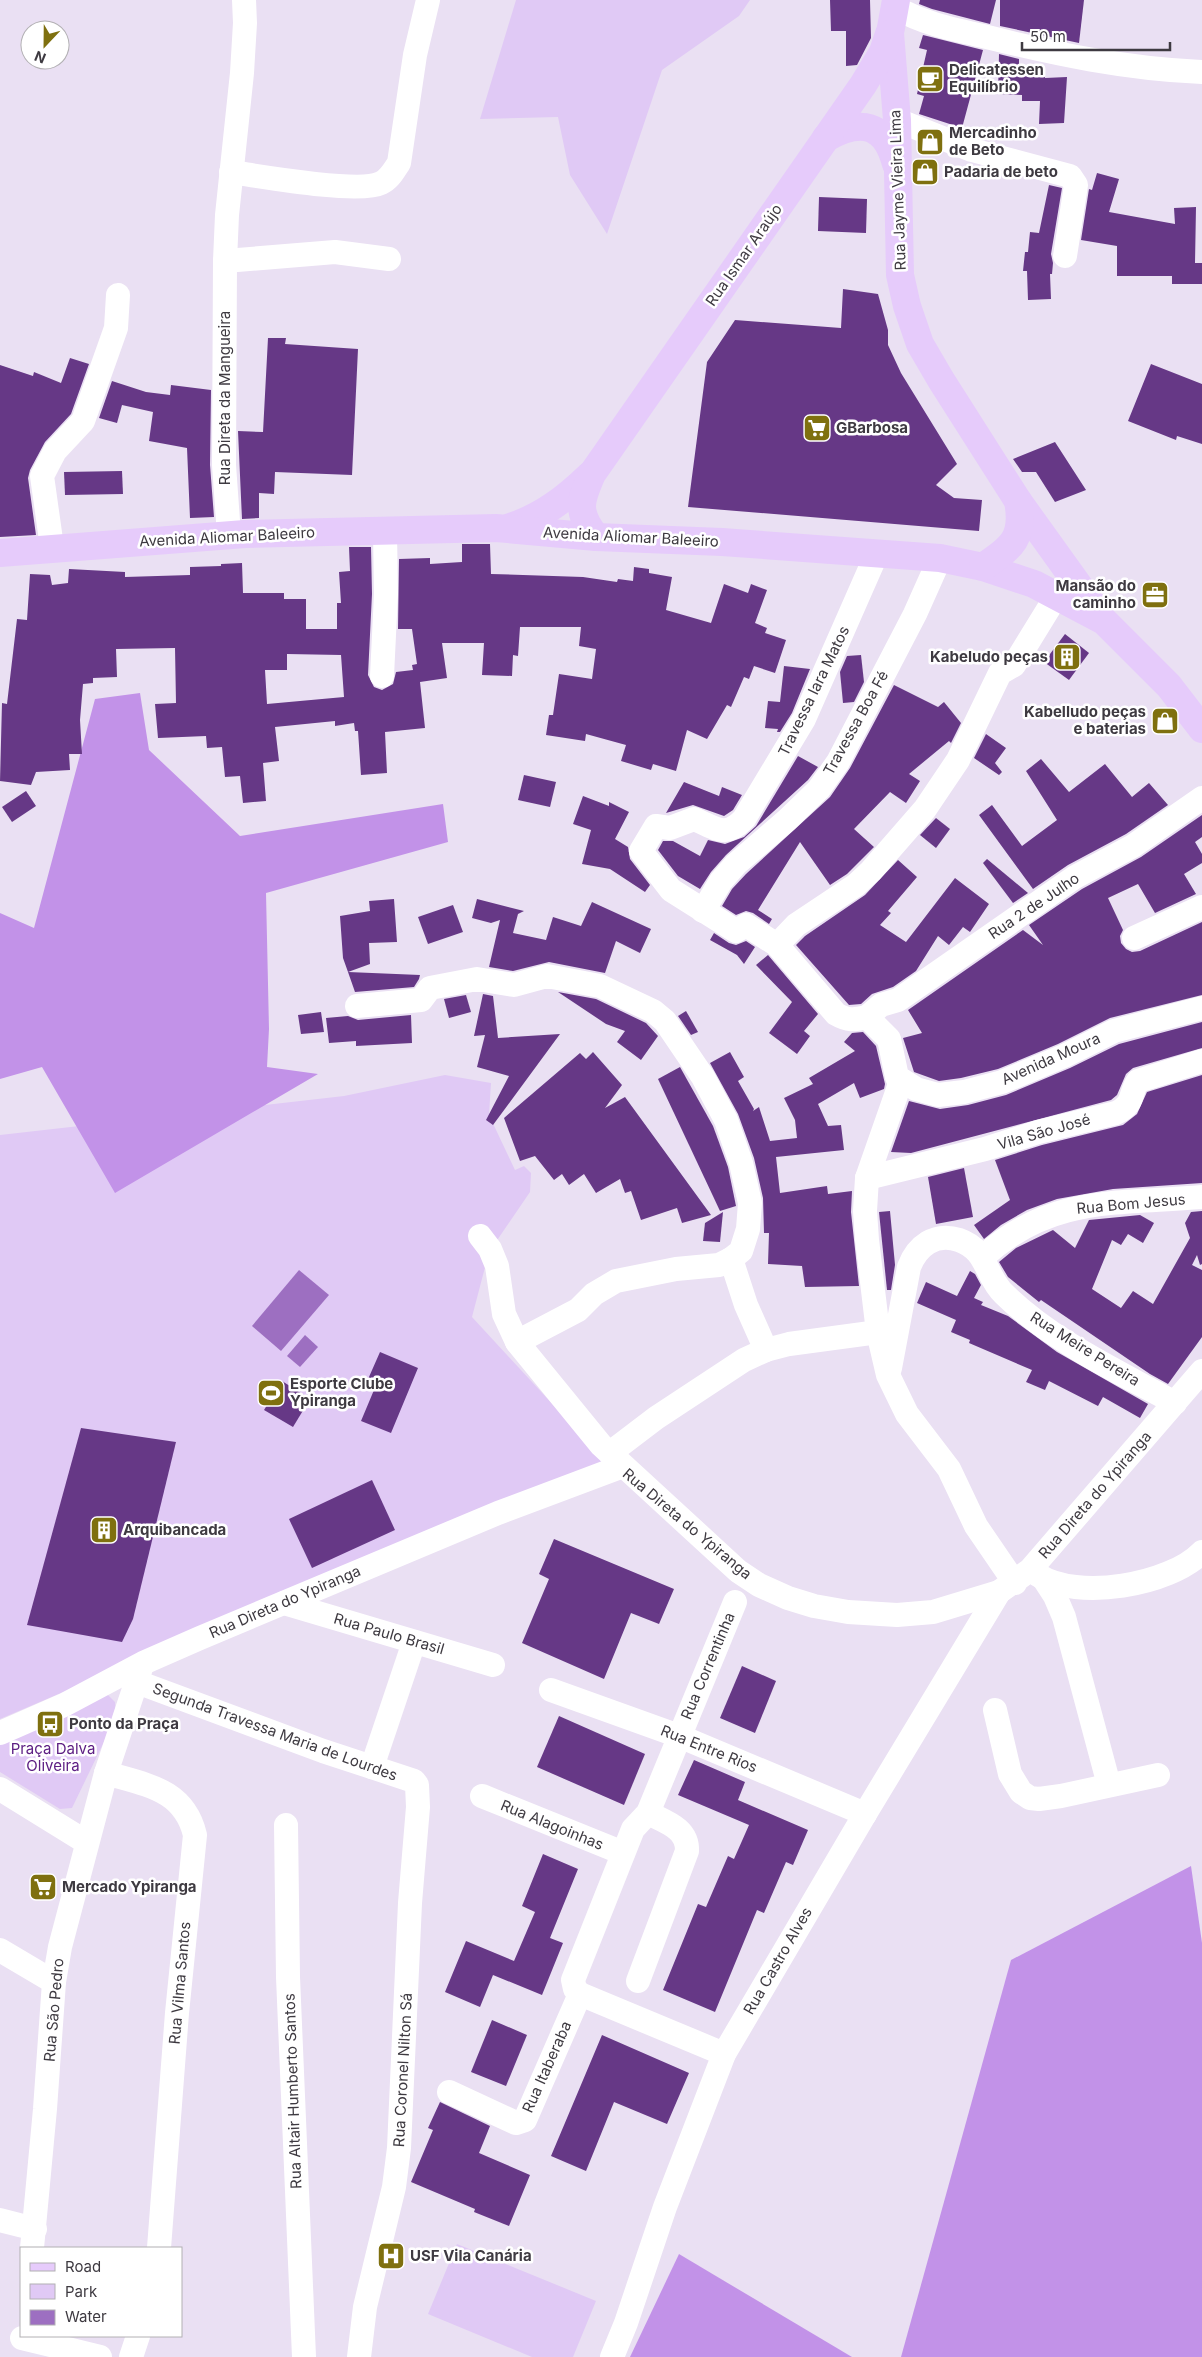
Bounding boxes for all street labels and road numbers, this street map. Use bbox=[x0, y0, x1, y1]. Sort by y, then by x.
street label: Rua Jayme Vieira Lima bbox=[885, 109, 910, 271]
street label: Rua Ismar Araújo bbox=[701, 200, 786, 310]
street label: Rua Direta da Mangueira bbox=[215, 311, 234, 485]
street label: Avenida Aliomar Baleeiro bbox=[139, 522, 315, 551]
street label: Avenida Aliomar Baleeiro bbox=[543, 522, 719, 551]
street label: Travessa Iara Matos bbox=[774, 623, 853, 759]
street label: Travessa Boa Fé bbox=[819, 667, 892, 778]
street label: Rua 2 de Julho bbox=[985, 868, 1083, 943]
street label: Avenida Moura bbox=[999, 1028, 1103, 1089]
street label: Vila São José bbox=[995, 1109, 1093, 1154]
street label: Rua Bom Jesus bbox=[1076, 1189, 1186, 1218]
street label: Rua Meire Pereira bbox=[1027, 1307, 1144, 1390]
street label: Rua Direta do Ypiranga bbox=[1034, 1427, 1155, 1562]
street label: Rua Direta do Ypiranga bbox=[619, 1464, 756, 1583]
street label: Rua Direta do Ypiranga bbox=[206, 1561, 363, 1642]
street label: Rua Paulo Brasil bbox=[332, 1609, 447, 1658]
street label: Rua Correntinha bbox=[676, 1609, 739, 1722]
street label: Segunda Travessa Maria de Lourdes bbox=[150, 1678, 400, 1785]
street label: Rua Entre Rios bbox=[658, 1721, 760, 1777]
street label: Rua Alagoinhas bbox=[498, 1795, 607, 1854]
street label: Rua Castro Alves bbox=[739, 1904, 816, 2018]
street label: Rua Vilma Santos bbox=[165, 1921, 194, 2045]
street label: Rua São Pedro bbox=[39, 1957, 68, 2063]
street label: Rua Coronel Nilton Sá bbox=[389, 1992, 416, 2148]
street label: Rua Altair Humberto Santos bbox=[280, 1993, 305, 2189]
street label: Rua Itaberaba bbox=[518, 2018, 575, 2116]

